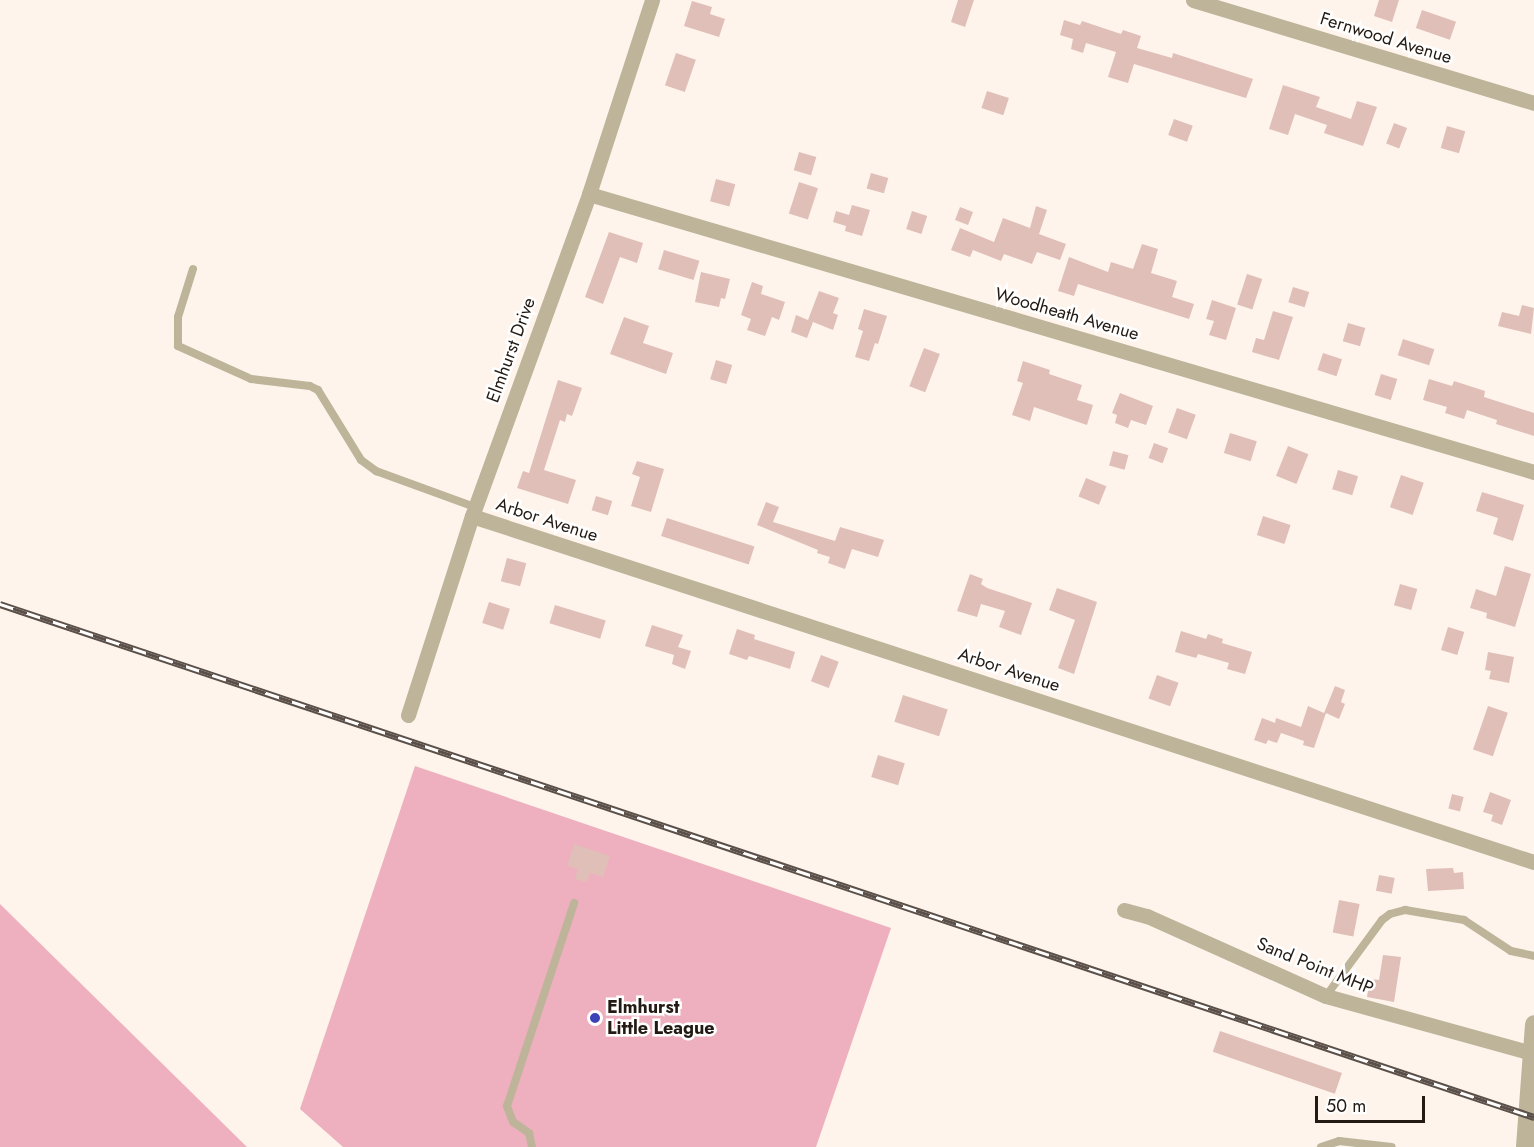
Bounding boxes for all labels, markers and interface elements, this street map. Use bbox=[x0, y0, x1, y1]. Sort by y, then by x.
street label: Fernwood Avenue bbox=[1318, 8, 1454, 68]
street label: Woodheath Avenue bbox=[992, 283, 1142, 345]
street label: Elmhurst Drive bbox=[482, 295, 540, 405]
street label: Arbor Avenue bbox=[493, 493, 601, 547]
street label: Arbor Avenue bbox=[955, 643, 1063, 697]
street label: Sand Point MHP bbox=[1253, 933, 1377, 999]
place label: Elmhurst Little League bbox=[607, 997, 715, 1040]
marker: Elmhurst Little League bbox=[588, 1011, 602, 1025]
scale bar bbox=[1318, 1084, 1428, 1122]
text: 50 m bbox=[1326, 1093, 1366, 1119]

